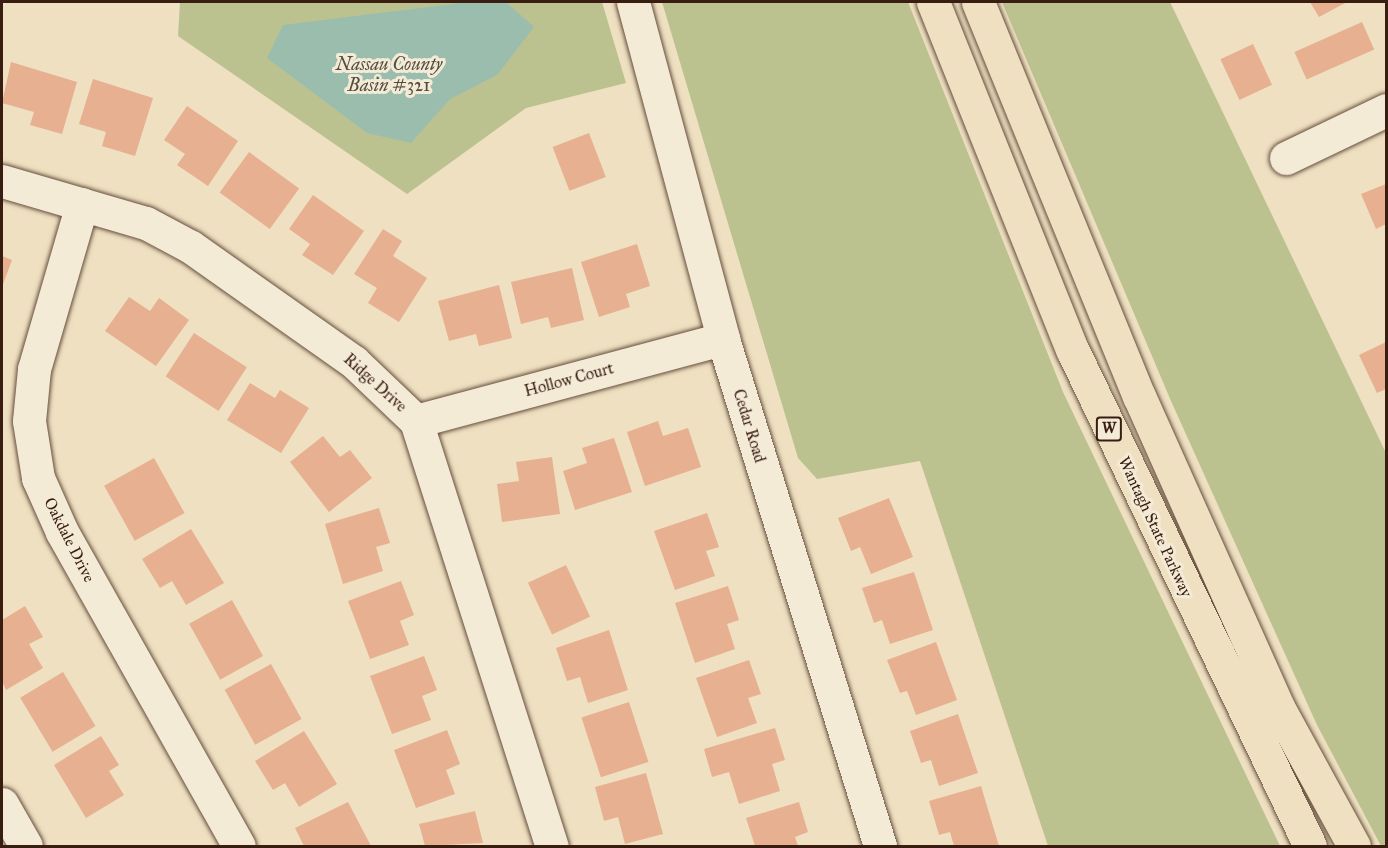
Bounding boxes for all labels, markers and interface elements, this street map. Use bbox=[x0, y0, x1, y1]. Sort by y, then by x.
water label: Nassau County Basin #321 bbox=[336, 54, 442, 97]
street label: Ridge Drive bbox=[340, 350, 410, 416]
street label: Hollow Court bbox=[522, 359, 616, 401]
street label: Cedar Road bbox=[729, 387, 769, 465]
road number: W bbox=[1096, 417, 1122, 441]
street label: Wantagh State Parkway bbox=[1114, 454, 1196, 600]
street label: Oakdale Drive bbox=[39, 494, 99, 586]

